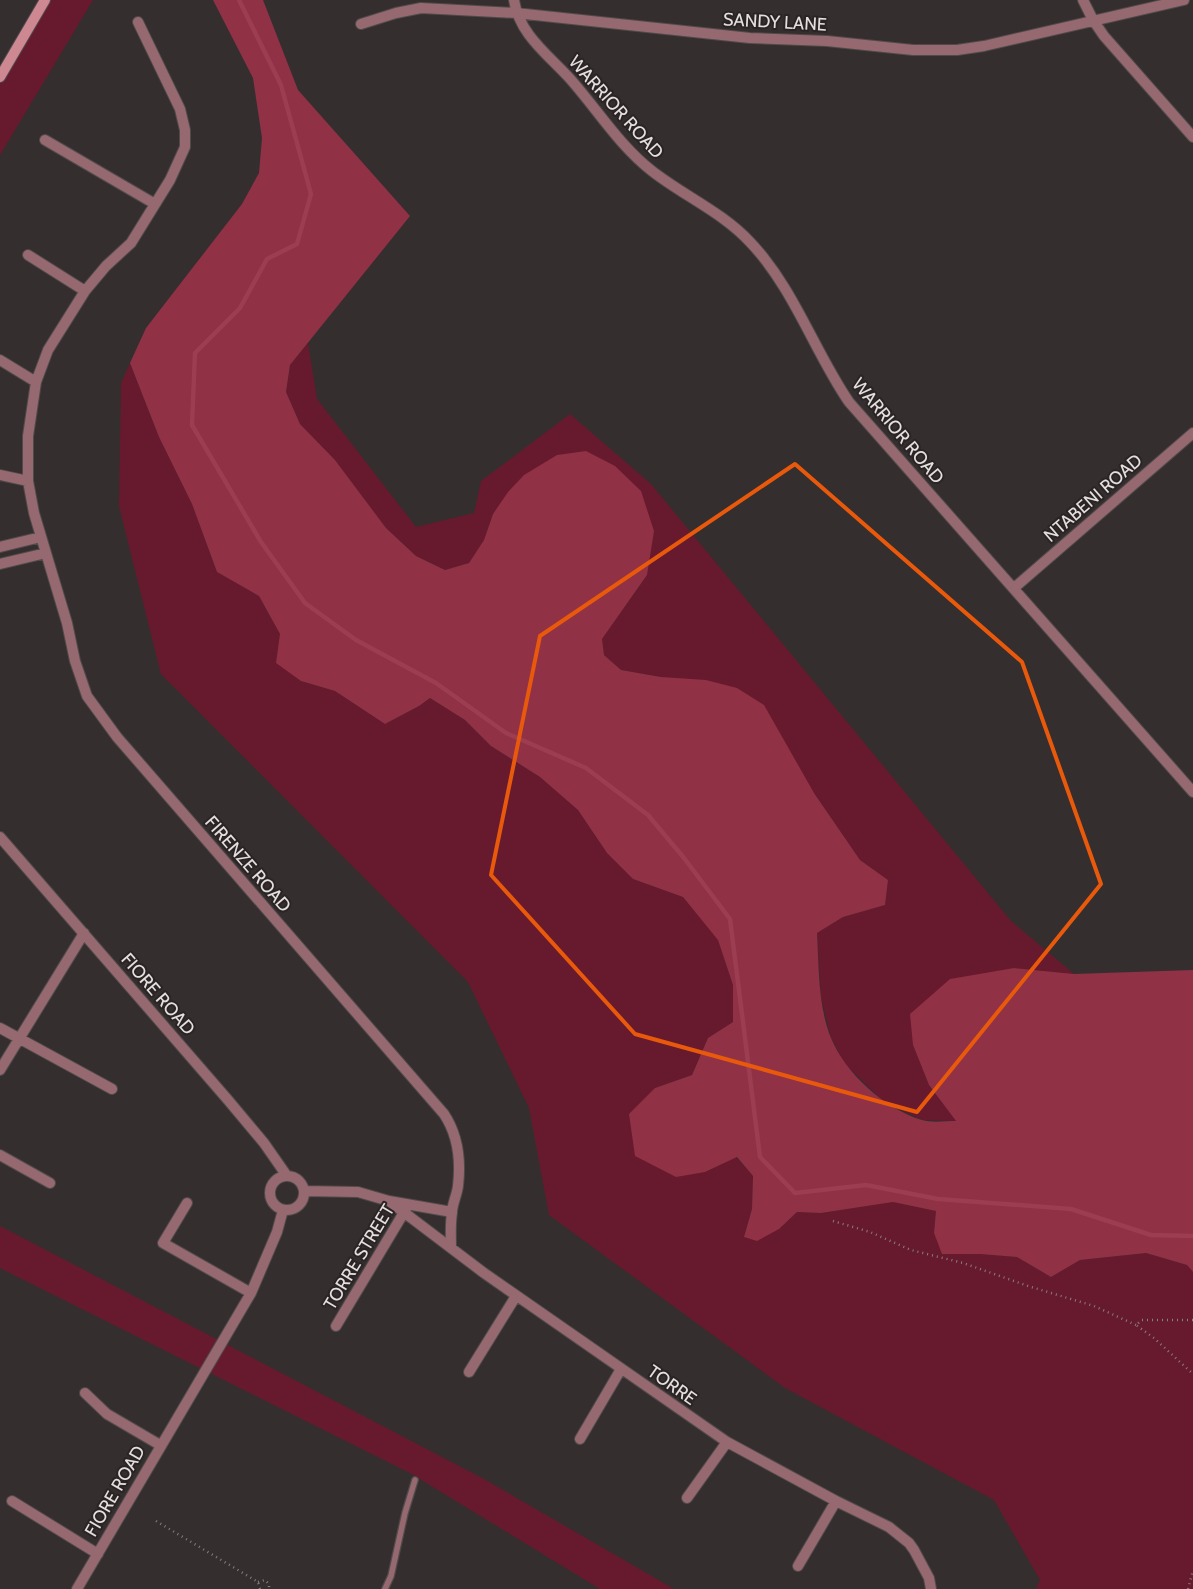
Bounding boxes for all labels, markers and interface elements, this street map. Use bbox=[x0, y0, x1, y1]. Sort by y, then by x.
street label: SANDY LANE bbox=[723, 8, 827, 36]
street label: WARRIOR ROAD bbox=[564, 51, 668, 163]
street label: WARRIOR ROAD bbox=[847, 374, 949, 488]
street label: NTABENI ROAD bbox=[1039, 449, 1147, 547]
street label: FIRENZE ROAD bbox=[200, 811, 296, 917]
street label: FIORE ROAD bbox=[116, 949, 200, 1039]
street label: TORRE STREET bbox=[319, 1200, 399, 1314]
street label: TORRE bbox=[643, 1360, 701, 1410]
street label: FIORE ROAD bbox=[80, 1442, 150, 1540]

